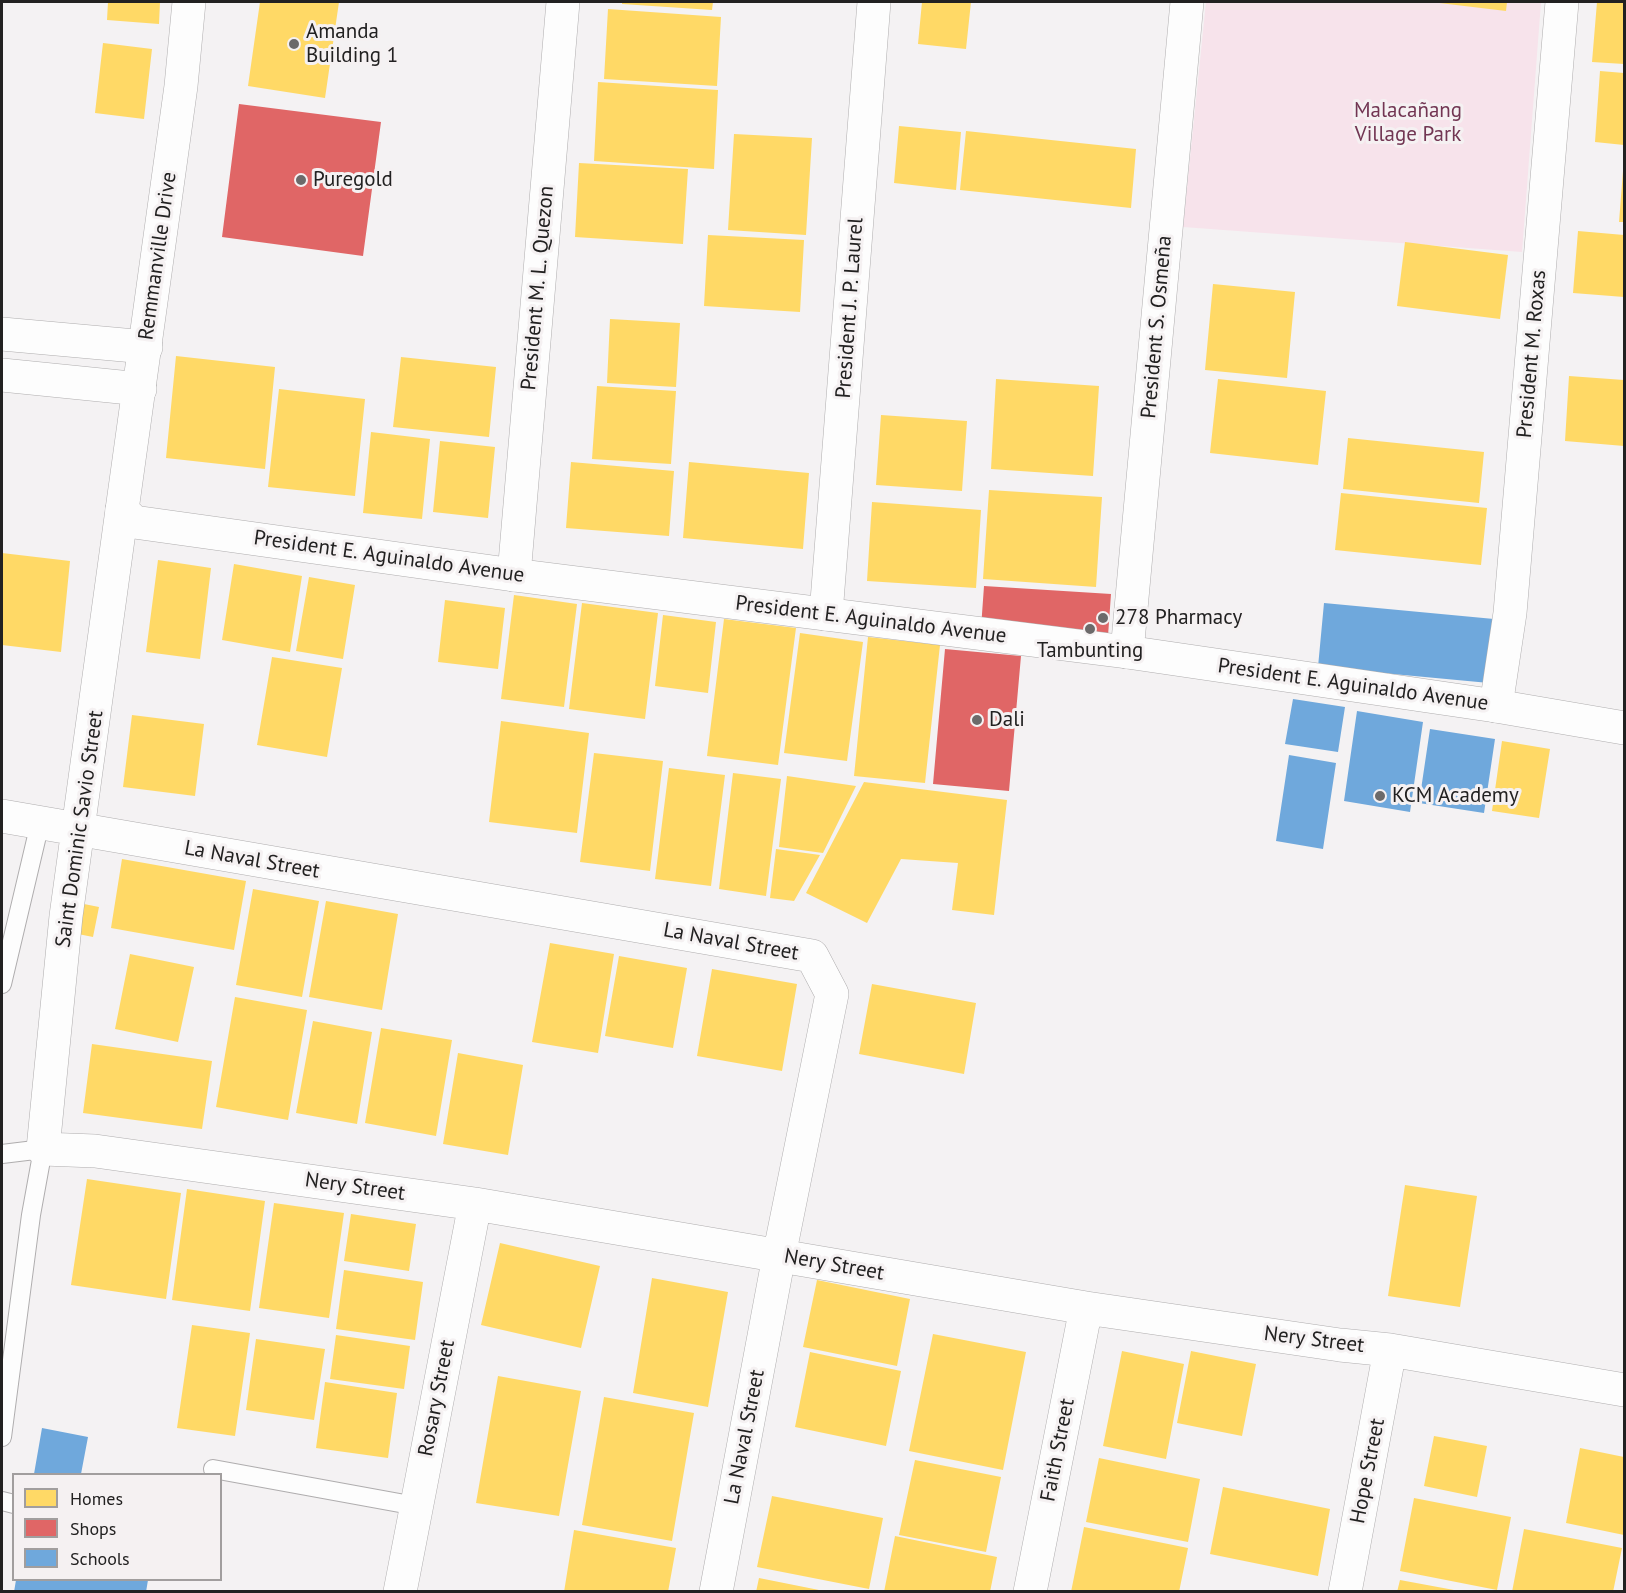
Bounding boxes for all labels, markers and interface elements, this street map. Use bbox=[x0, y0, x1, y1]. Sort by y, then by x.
place label: Amanda Building 1 bbox=[306, 19, 398, 69]
marker: Amanda Building 1 bbox=[287, 37, 301, 51]
park label: Malacañang Village Park bbox=[1354, 98, 1462, 148]
place label: Puregold bbox=[313, 167, 393, 193]
street label: Remmanville Drive bbox=[134, 170, 182, 342]
marker: Puregold bbox=[294, 173, 308, 187]
street label: President M. L. Quezon bbox=[517, 185, 559, 391]
street label: President J. P. Laurel bbox=[831, 217, 869, 399]
street label: President S. Osmeña bbox=[1136, 234, 1178, 420]
street label: President M. Roxas bbox=[1512, 269, 1552, 439]
street label: President E. Aguinaldo Avenue bbox=[252, 526, 526, 588]
street label: President E. Aguinaldo Avenue bbox=[734, 591, 1008, 649]
place label: 278 Pharmacy bbox=[1115, 605, 1242, 631]
marker: 278 Pharmacy bbox=[1096, 611, 1110, 625]
marker: Tambunting bbox=[1083, 622, 1097, 636]
place label: Tambunting bbox=[1037, 638, 1143, 664]
street label: President E. Aguinaldo Avenue bbox=[1216, 654, 1490, 716]
place label: Dali bbox=[989, 707, 1025, 733]
street label: Saint Dominic Savio Street bbox=[51, 709, 109, 949]
marker: Dali bbox=[970, 713, 984, 727]
place label: KCM Academy bbox=[1392, 783, 1519, 809]
marker: KCM Academy bbox=[1373, 789, 1387, 803]
street label: La Naval Street bbox=[182, 836, 322, 884]
street label: La Naval Street bbox=[661, 918, 801, 966]
street label: Nery Street bbox=[303, 1167, 407, 1207]
street label: Nery Street bbox=[782, 1244, 886, 1286]
street label: Nery Street bbox=[1262, 1321, 1366, 1359]
street label: Rosary Street bbox=[413, 1338, 461, 1458]
street label: La Naval Street bbox=[720, 1367, 770, 1507]
street label: Faith Street bbox=[1036, 1396, 1080, 1504]
street label: Hope Street bbox=[1345, 1416, 1391, 1526]
legend bbox=[12, 1473, 222, 1581]
text: Homes bbox=[70, 1487, 123, 1510]
text: Shops bbox=[70, 1517, 116, 1540]
text: Schools bbox=[70, 1547, 130, 1570]

